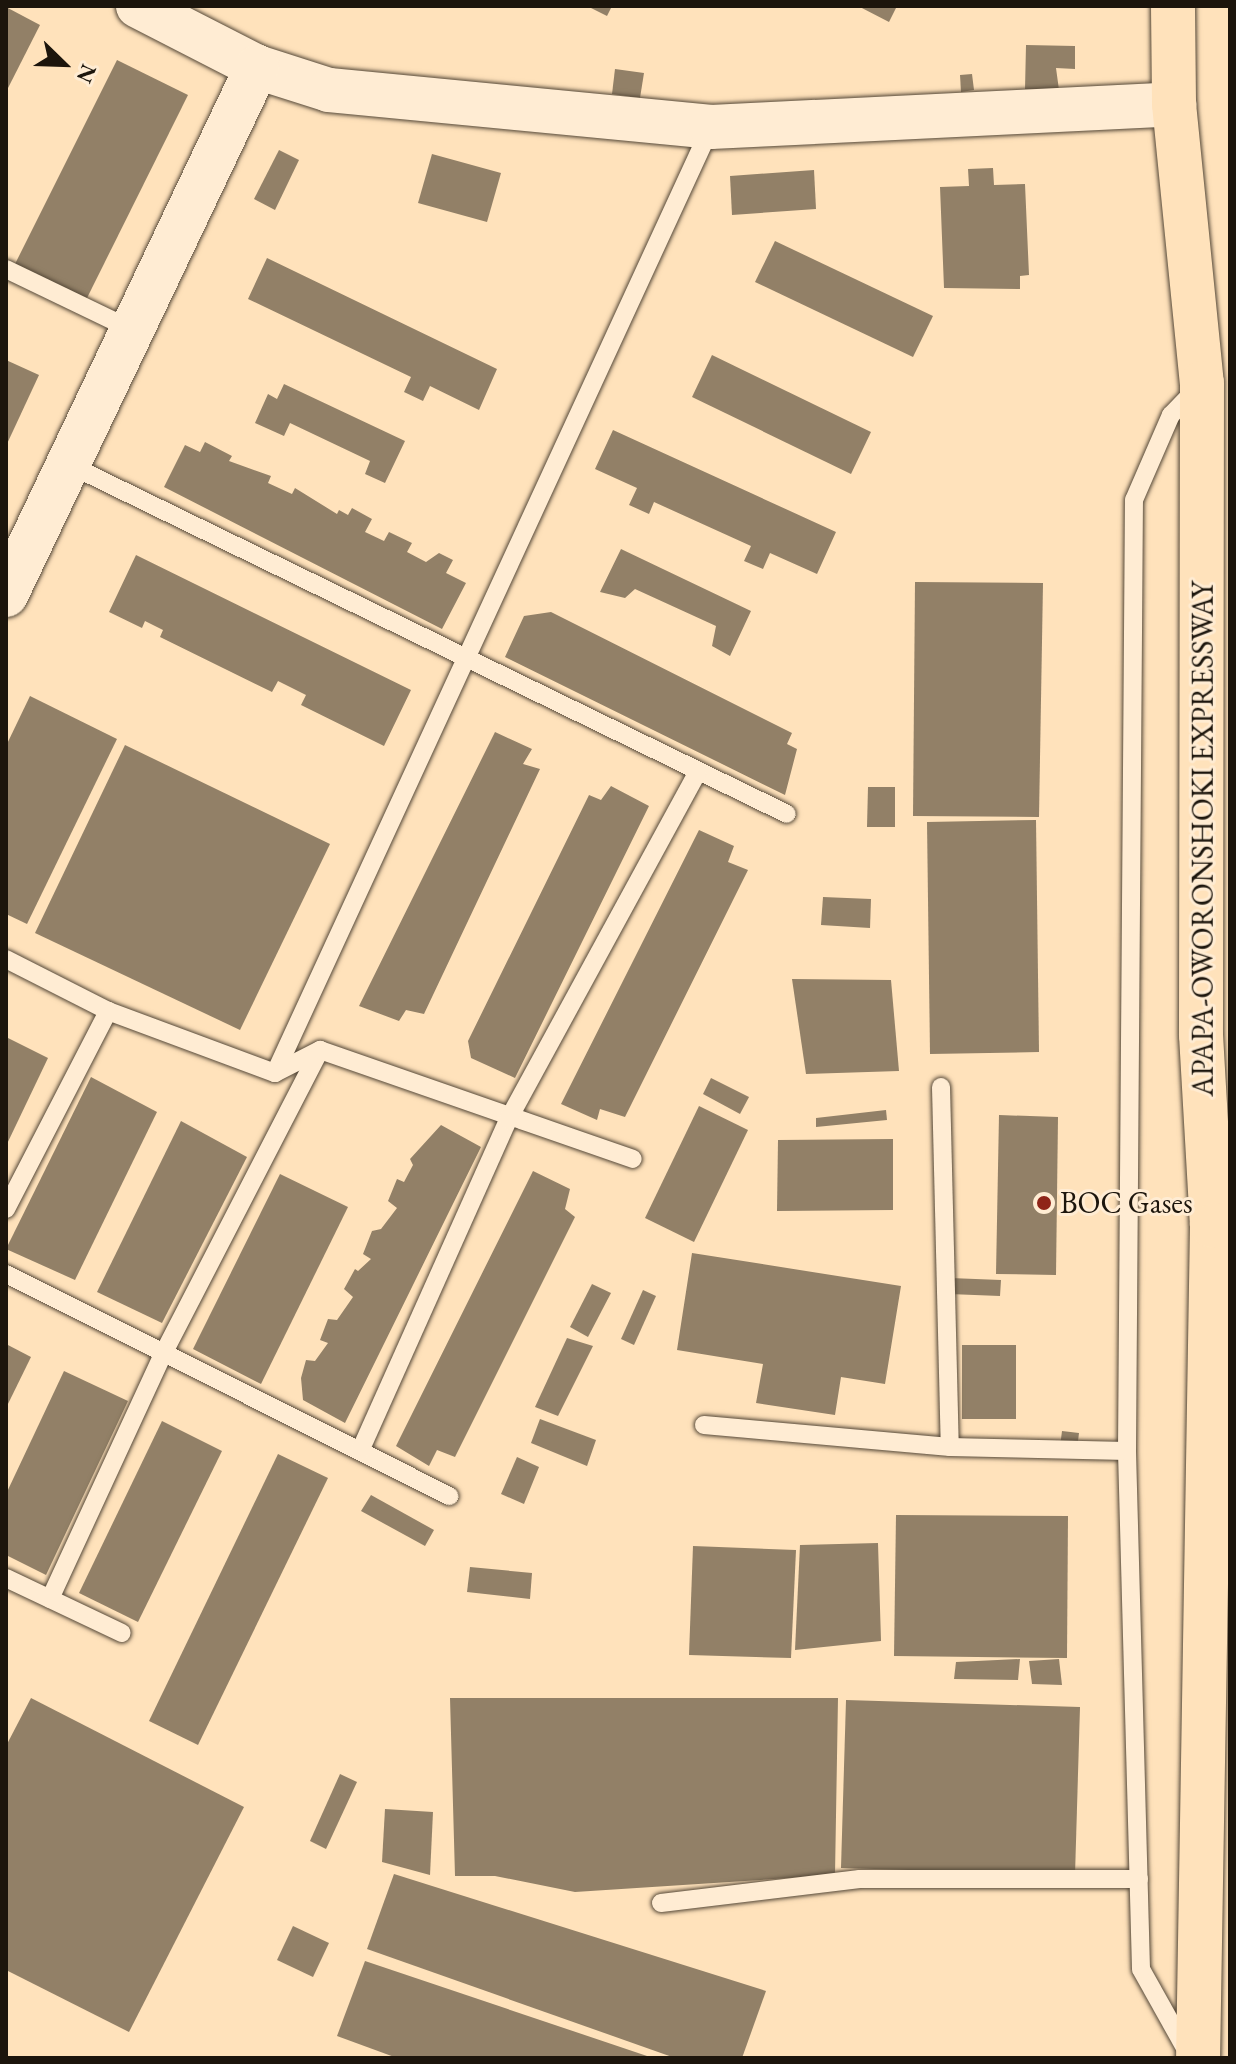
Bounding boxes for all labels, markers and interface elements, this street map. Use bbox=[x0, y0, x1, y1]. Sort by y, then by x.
north arrow bbox=[24, 24, 104, 104]
text: N bbox=[70, 60, 103, 87]
street label: APAPA-OWORONSHOKI EXPRESSWAY bbox=[1185, 581, 1221, 1097]
place label: BOC Gases bbox=[1060, 1185, 1193, 1221]
marker: BOC Gases bbox=[1035, 1194, 1053, 1212]

